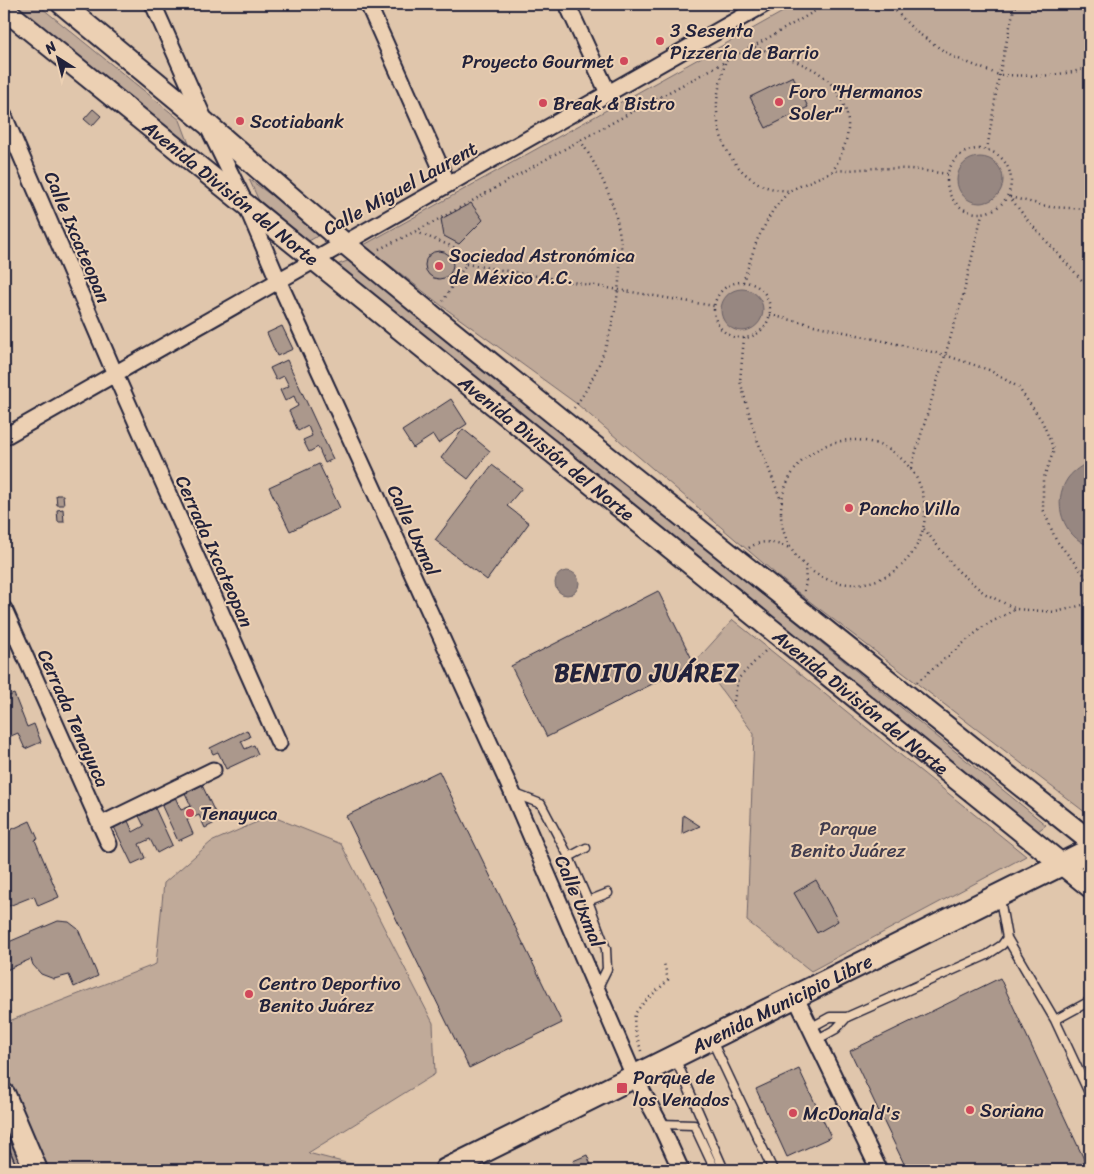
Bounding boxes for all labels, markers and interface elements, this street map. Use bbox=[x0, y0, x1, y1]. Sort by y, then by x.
place label: 3 Sesenta Pizzería de Barrio bbox=[670, 14, 819, 69]
north arrow bbox=[32, 32, 82, 82]
text: N bbox=[39, 35, 62, 61]
marker: 3 Sesenta Pizzería de Barrio bbox=[654, 35, 666, 47]
place label: Proyecto Gourmet bbox=[462, 45, 614, 78]
marker: Proyecto Gourmet bbox=[618, 55, 630, 67]
place label: Foro "Hermanos Soler" bbox=[789, 75, 923, 130]
place label: Break & Bistro bbox=[553, 87, 675, 120]
marker: Foro "Hermanos Soler" bbox=[773, 96, 785, 108]
marker: Break & Bistro bbox=[537, 97, 549, 109]
place label: Scotiabank bbox=[250, 105, 344, 138]
street label: Avenida División del Norte bbox=[134, 111, 326, 275]
marker: Scotiabank bbox=[234, 115, 246, 127]
street label: Calle Miguel Laurent bbox=[317, 132, 484, 245]
street label: Calle Ixcateopan bbox=[35, 166, 120, 308]
place label: Sociedad Astronómica de México A.C. bbox=[449, 239, 635, 294]
marker: Sociedad Astronómica de México A.C. bbox=[433, 260, 445, 272]
street label: Avenida División del Norte bbox=[450, 366, 642, 530]
street label: Cerrada Ixcateopan bbox=[166, 470, 263, 633]
street label: Calle Uxmal bbox=[378, 479, 449, 582]
place label: Pancho Villa bbox=[859, 492, 961, 525]
marker: Pancho Villa bbox=[843, 502, 855, 514]
street label: Avenida División del Norte bbox=[764, 620, 956, 784]
street label: Cerrada Tenayuca bbox=[28, 644, 119, 793]
district label: BENITO JUÁREZ bbox=[554, 652, 740, 694]
place label: Tenayuca bbox=[200, 797, 278, 830]
marker: Tenayuca bbox=[184, 807, 196, 819]
park label: Parque Benito Juárez bbox=[790, 812, 907, 867]
street label: Calle Uxmal bbox=[545, 850, 614, 953]
street label: Avenida Municipio Libre bbox=[685, 944, 879, 1063]
place label: Centro Deportivo Benito Juárez bbox=[259, 967, 401, 1022]
marker: Centro Deportivo Benito Juárez bbox=[243, 988, 255, 1000]
place label: Parque de los Venados bbox=[633, 1061, 730, 1116]
marker: Parque de los Venados bbox=[615, 1081, 629, 1095]
place label: Soriana bbox=[980, 1094, 1044, 1127]
place label: McDonald's bbox=[803, 1097, 900, 1130]
marker: Soriana bbox=[964, 1104, 976, 1116]
marker: McDonald's bbox=[787, 1107, 799, 1119]

